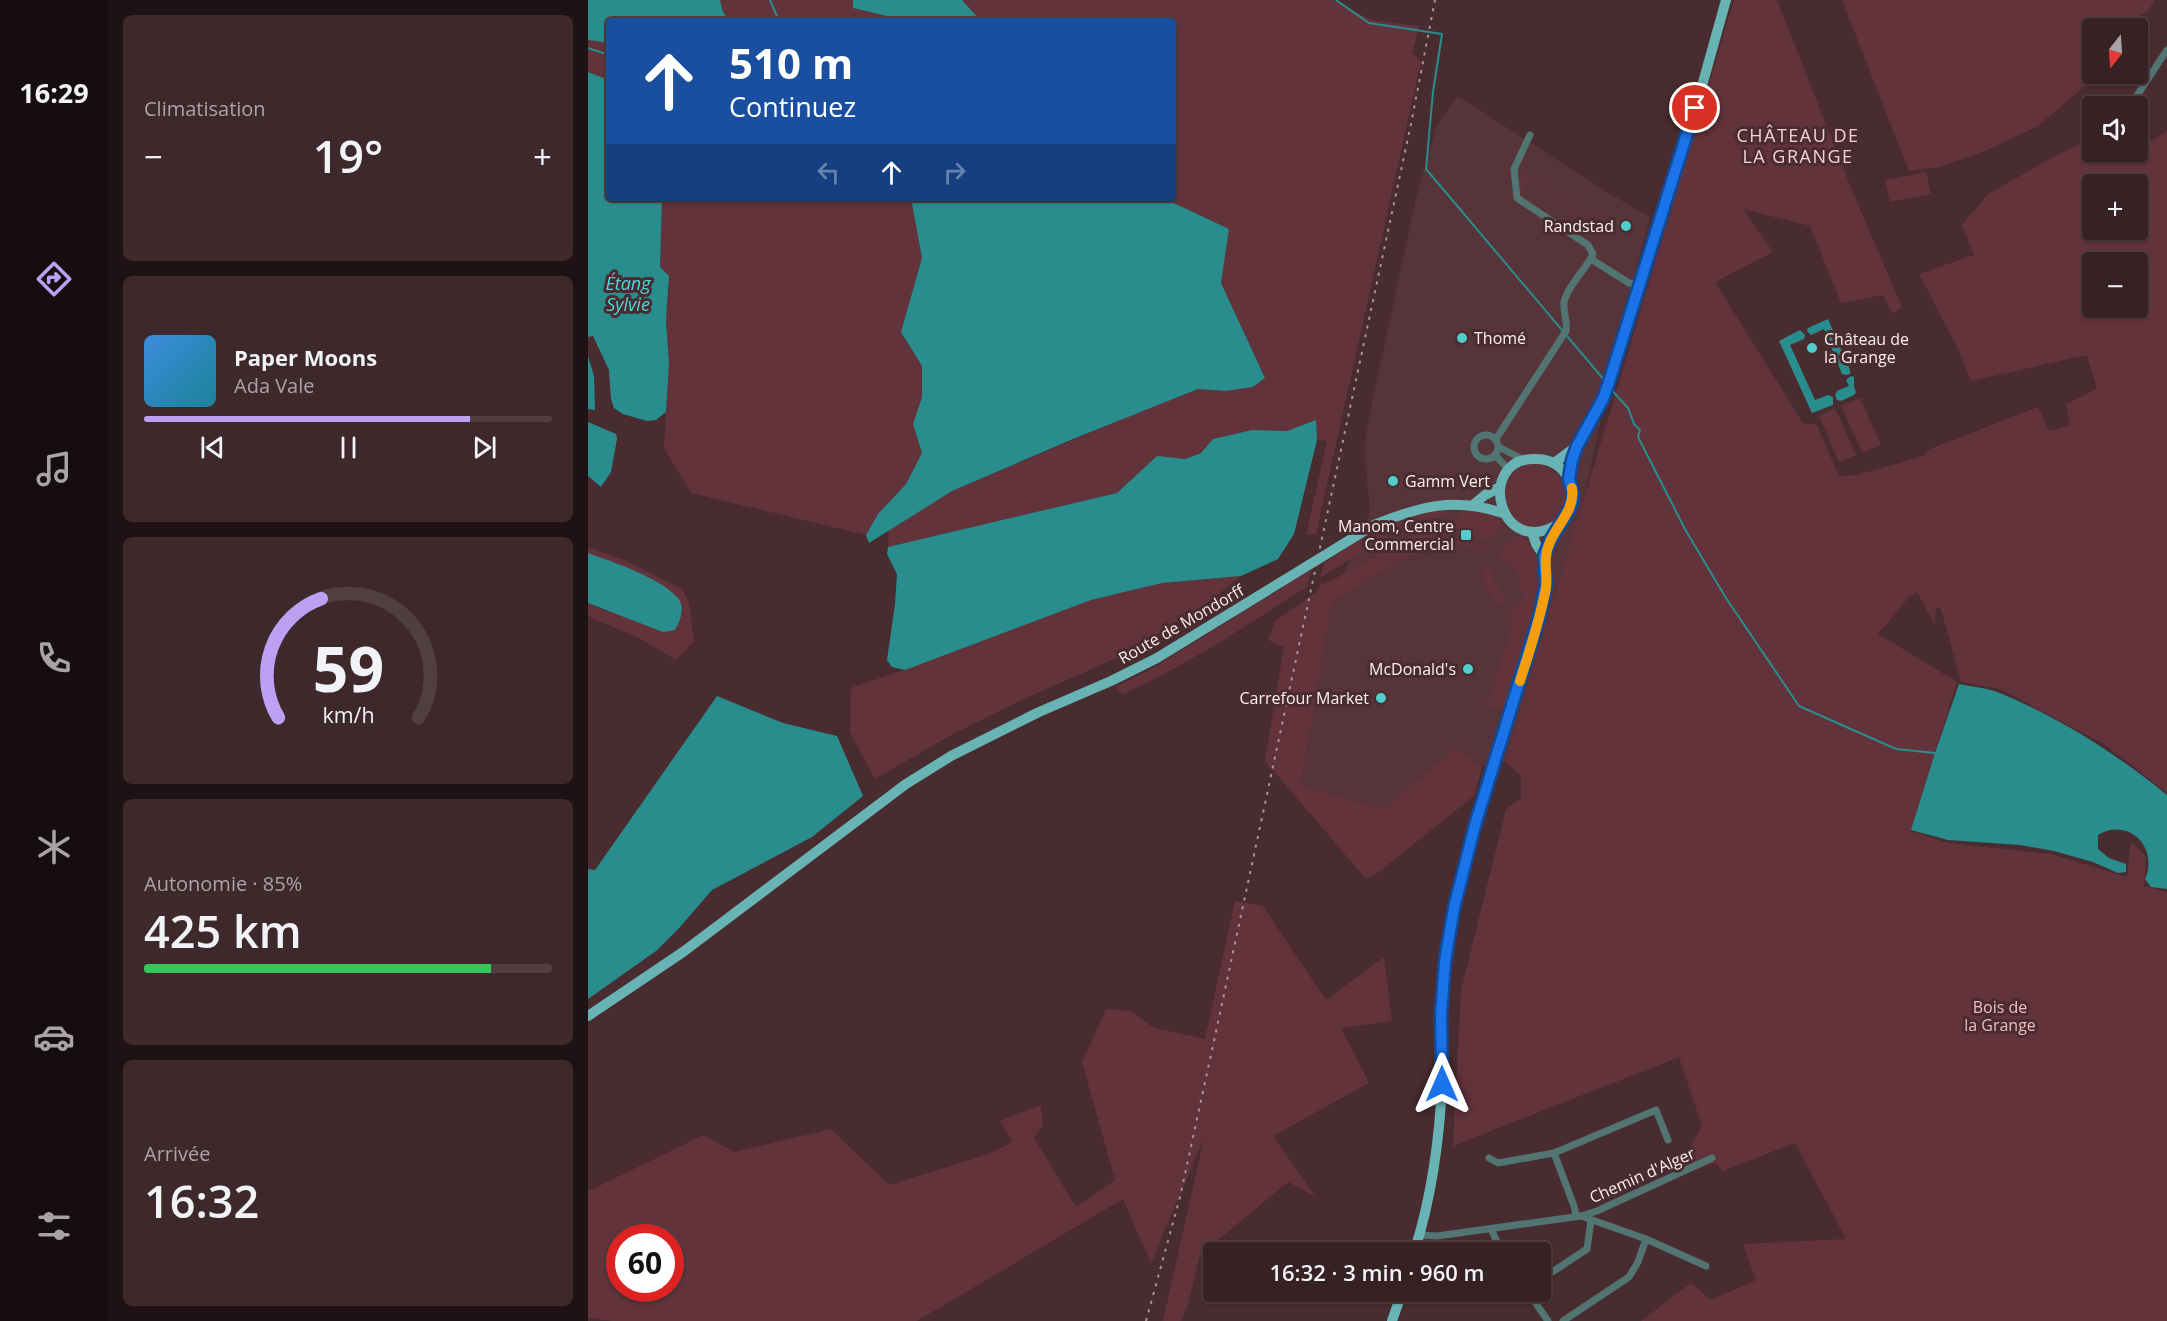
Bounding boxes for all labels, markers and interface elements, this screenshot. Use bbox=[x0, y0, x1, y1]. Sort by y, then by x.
north arrow bbox=[2082, 18, 2148, 84]
map controls bbox=[2082, 18, 2148, 318]
text: 510 m bbox=[729, 34, 853, 91]
icon: ahead bbox=[630, 42, 708, 120]
text: 16:29 bbox=[19, 74, 89, 111]
pin bbox=[1669, 82, 1720, 133]
text: Continuez bbox=[729, 88, 856, 125]
icon: arrive bbox=[1678, 91, 1711, 124]
text: Climatisation bbox=[144, 95, 266, 122]
button: sound bbox=[2082, 96, 2148, 162]
district label: CHÂTEAU DE LA GRANGE bbox=[1736, 123, 1860, 168]
text: 19° bbox=[313, 125, 383, 186]
text: − bbox=[144, 134, 163, 179]
text: + bbox=[533, 134, 552, 179]
icon: left bbox=[812, 156, 845, 189]
icon: ahead bbox=[875, 156, 908, 189]
icon: right bbox=[938, 156, 971, 189]
button: + bbox=[2082, 174, 2148, 240]
place label: Randstad bbox=[1544, 215, 1614, 237]
marker: Randstad bbox=[1619, 219, 1633, 233]
button: − bbox=[2082, 252, 2148, 318]
icon: directions bbox=[33, 258, 75, 300]
water label: Étang Sylvie bbox=[605, 271, 651, 316]
place label: Thomé bbox=[1474, 327, 1526, 349]
place label: Château de la Grange bbox=[1824, 328, 1909, 368]
marker: Thomé bbox=[1455, 331, 1469, 345]
marker: Château de la Grange bbox=[1805, 341, 1819, 355]
text: Paper Moons bbox=[234, 342, 377, 372]
text: Ada Vale bbox=[234, 372, 315, 399]
icon: previous bbox=[196, 431, 229, 464]
icon: pause bbox=[332, 431, 365, 464]
icon: next bbox=[468, 431, 501, 464]
icon: music bbox=[33, 448, 75, 490]
place label: Gamm Vert bbox=[1405, 470, 1490, 492]
marker: Gamm Vert bbox=[1386, 474, 1400, 488]
place label: Manom, Centre Commercial bbox=[1338, 515, 1454, 555]
marker: Manom, Centre Commercial bbox=[1459, 528, 1473, 542]
street label: Route de Mondorff bbox=[1114, 578, 1249, 669]
text: 59 bbox=[312, 625, 384, 710]
icon: phone bbox=[33, 637, 75, 679]
place label: McDonald's bbox=[1369, 658, 1456, 680]
marker: McDonald's bbox=[1461, 662, 1475, 676]
place label: Carrefour Market bbox=[1240, 687, 1369, 709]
marker: Carrefour Market bbox=[1374, 691, 1388, 705]
text: km/h bbox=[322, 700, 374, 729]
icon: climate bbox=[33, 826, 75, 868]
text: Autonomie · 85% bbox=[144, 870, 302, 897]
text: 425 km bbox=[144, 900, 302, 961]
park label: Bois de la Grange bbox=[1964, 996, 2036, 1036]
icon: car bbox=[33, 1016, 75, 1058]
position arrow bbox=[1410, 1052, 1474, 1116]
text: Arrivée bbox=[144, 1140, 211, 1167]
street label: Chemin d'Alger bbox=[1586, 1142, 1699, 1208]
text: 16:32 bbox=[144, 1170, 259, 1231]
icon: filters bbox=[33, 1205, 75, 1247]
speed limit sign: 60 bbox=[606, 1224, 684, 1302]
text: 16:32 · 3 min · 960 m bbox=[1269, 1257, 1485, 1287]

